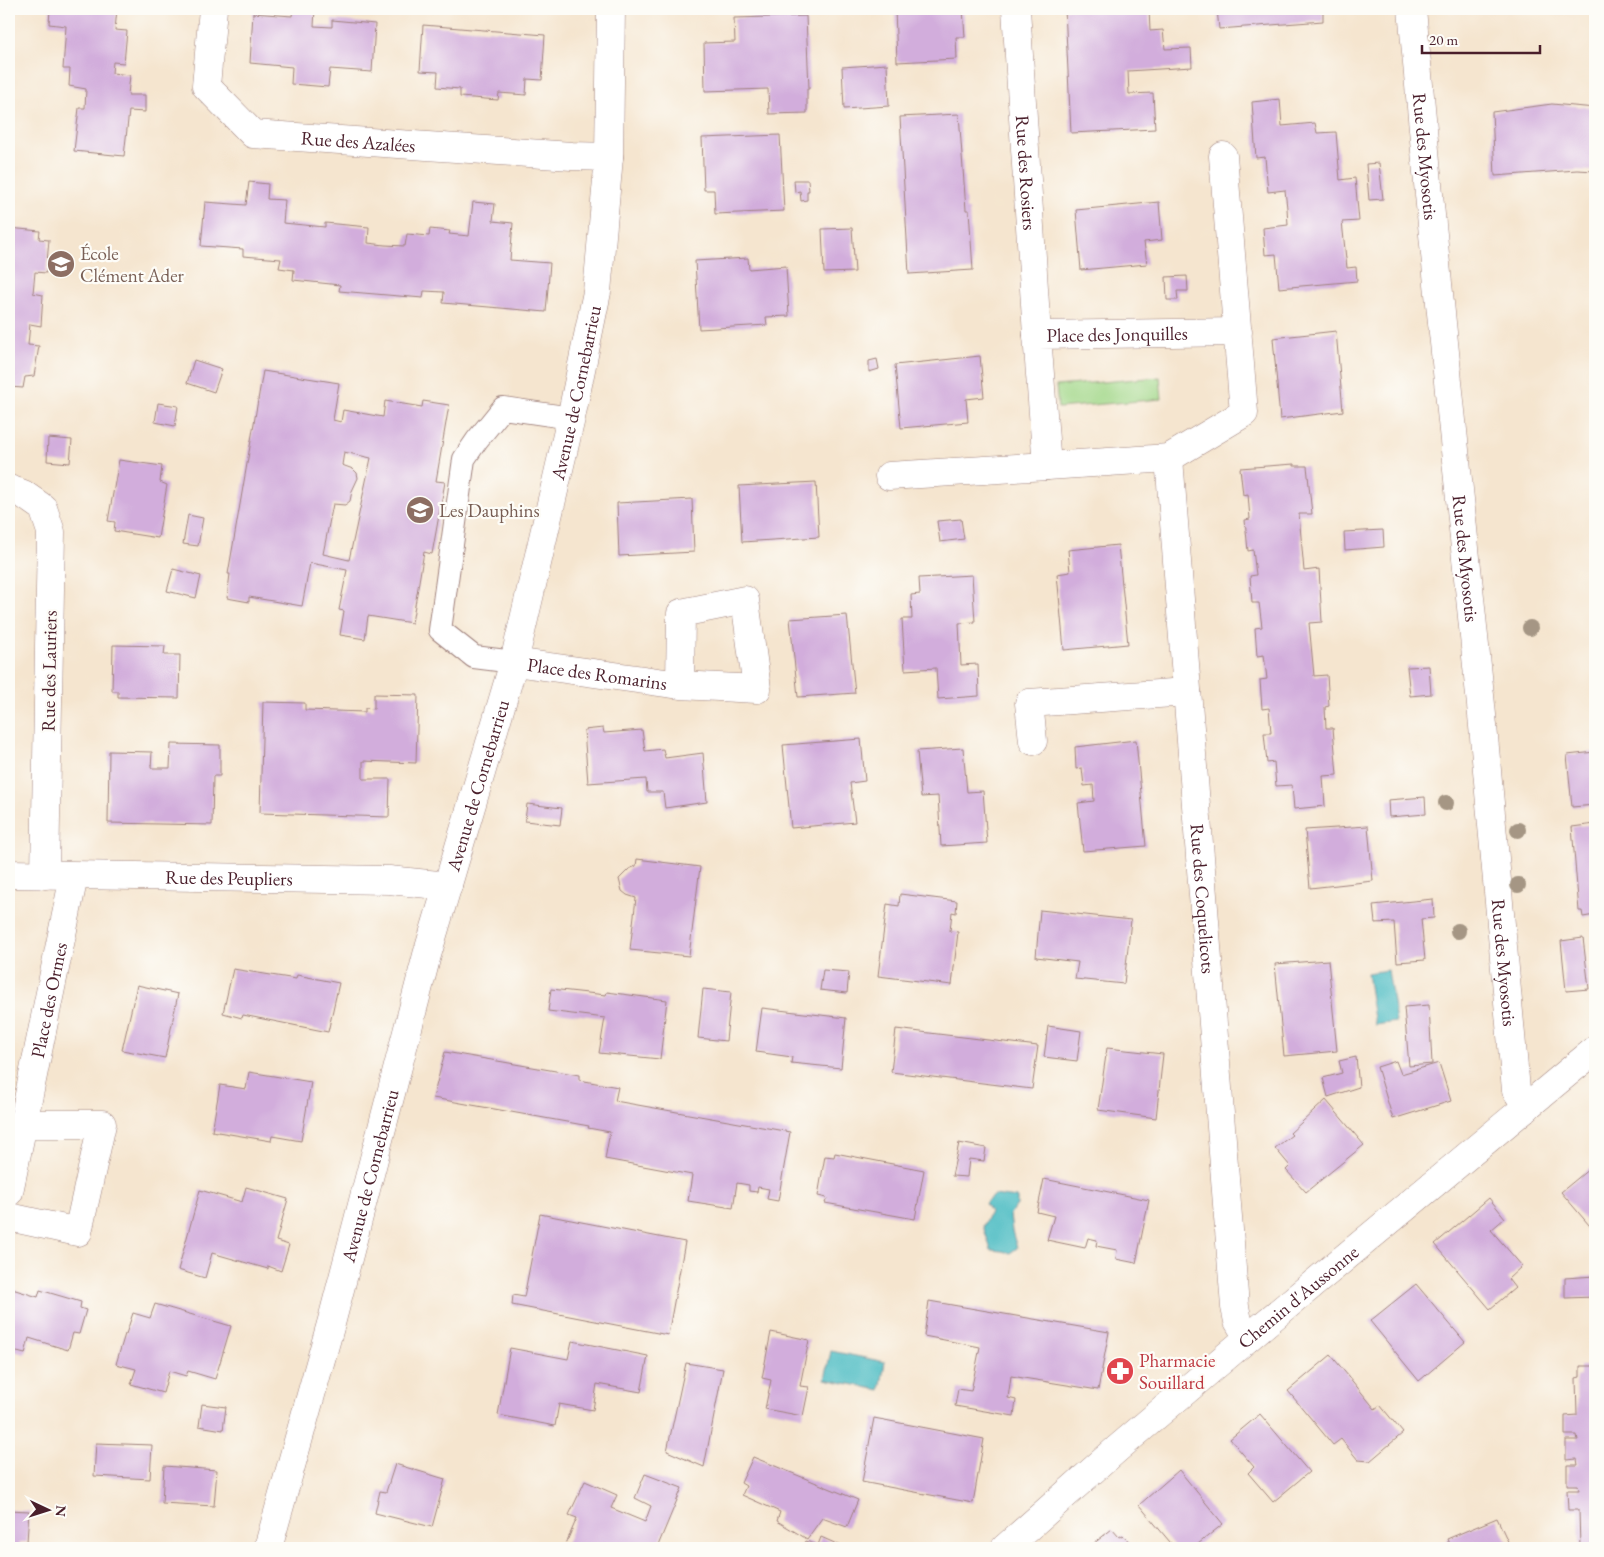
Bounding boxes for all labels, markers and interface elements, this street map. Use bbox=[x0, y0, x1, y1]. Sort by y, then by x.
scale bar bbox=[1422, 22, 1539, 54]
text: 20 m bbox=[1429, 30, 1458, 49]
street label: Rue des Myosotis bbox=[1407, 92, 1444, 221]
street label: Rue des Rosiers bbox=[1010, 114, 1043, 231]
street label: Rue des Azalées bbox=[300, 125, 416, 158]
place label: École Clément Ader bbox=[80, 241, 185, 288]
school or university icon: École Clément Ader bbox=[46, 249, 76, 279]
street label: Avenue de Cornebarrieu bbox=[544, 303, 606, 483]
street label: Place des Jonquilles bbox=[1046, 320, 1188, 347]
street label: Rue des Myosotis bbox=[1447, 494, 1485, 623]
school or university icon: Les Dauphins bbox=[405, 495, 435, 525]
place label: Les Dauphins bbox=[439, 498, 540, 523]
street label: Rue des Lauriers bbox=[35, 610, 63, 732]
street label: Place des Romarins bbox=[526, 651, 669, 696]
street label: Avenue de Cornebarrieu bbox=[440, 697, 515, 875]
street label: Rue des Coquelicots bbox=[1185, 823, 1222, 974]
street label: Rue des Peupliers bbox=[165, 864, 293, 891]
street label: Rue des Myosotis bbox=[1486, 898, 1523, 1027]
street label: Place des Ormes bbox=[24, 940, 73, 1060]
street label: Avenue de Cornebarrieu bbox=[335, 1086, 404, 1266]
street label: Chemin d'Aussonne bbox=[1232, 1239, 1364, 1354]
place label: Pharmacie Souillard bbox=[1139, 1348, 1215, 1395]
pharmacy icon: Pharmacie Souillard bbox=[1105, 1356, 1135, 1386]
north arrow bbox=[22, 1484, 72, 1534]
text: N bbox=[52, 1505, 70, 1518]

